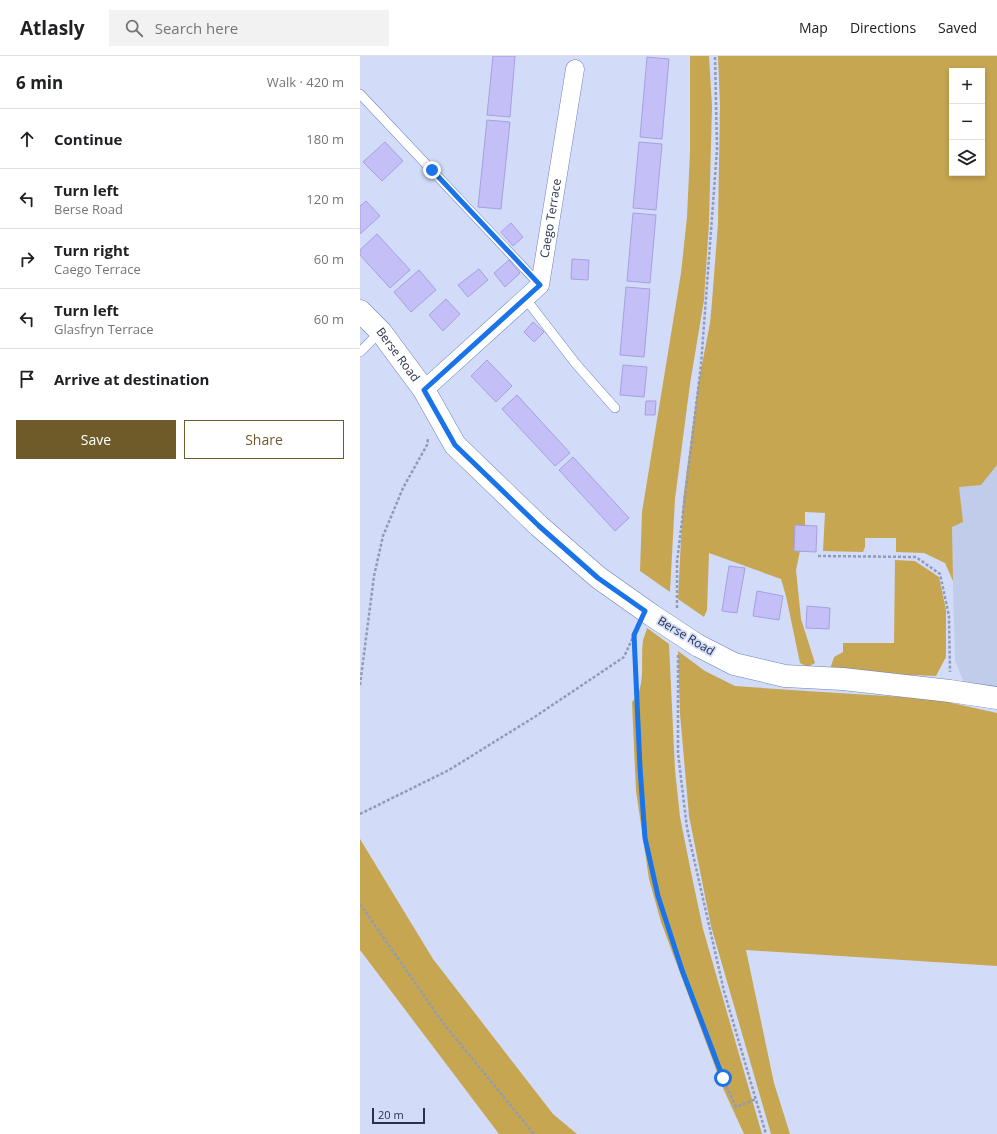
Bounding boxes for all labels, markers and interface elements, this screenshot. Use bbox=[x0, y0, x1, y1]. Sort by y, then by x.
search box bbox=[109, 10, 389, 46]
text: Atlasly bbox=[20, 15, 85, 41]
icon: search bbox=[123, 17, 145, 39]
text: Search here bbox=[155, 18, 238, 38]
text: Map bbox=[799, 18, 828, 37]
text: Directions bbox=[850, 18, 916, 37]
text: Saved bbox=[938, 18, 977, 37]
map controls bbox=[949, 68, 985, 176]
button: + bbox=[949, 68, 985, 104]
text: 6 min bbox=[16, 71, 63, 94]
text: Walk · 420 m bbox=[267, 73, 344, 91]
button: − bbox=[949, 104, 985, 140]
icon: ahead bbox=[16, 128, 38, 150]
text: Continue bbox=[54, 129, 122, 149]
text: 180 m bbox=[306, 130, 344, 148]
button: layers bbox=[949, 140, 985, 176]
route end bbox=[423, 161, 441, 179]
street label: Caego Terrace bbox=[536, 177, 565, 259]
text: Turn left bbox=[54, 180, 119, 200]
icon: left bbox=[16, 188, 38, 210]
text: 120 m bbox=[306, 190, 344, 208]
text: Berse Road bbox=[54, 200, 123, 218]
text: Turn right bbox=[54, 240, 129, 260]
icon: right bbox=[16, 248, 38, 270]
text: 60 m bbox=[314, 250, 344, 268]
text: Caego Terrace bbox=[54, 260, 141, 278]
text: Turn left bbox=[54, 300, 119, 320]
icon: left bbox=[16, 308, 38, 330]
text: 60 m bbox=[314, 310, 344, 328]
text: Glasfryn Terrace bbox=[54, 320, 154, 338]
street label: Berse Road bbox=[372, 324, 424, 385]
icon: arrive bbox=[16, 368, 38, 390]
text: Arrive at destination bbox=[54, 369, 209, 389]
button: Save bbox=[16, 420, 176, 459]
button: Share bbox=[184, 420, 344, 459]
street label: Berse Road bbox=[655, 612, 718, 659]
route start bbox=[714, 1069, 732, 1087]
scale bar bbox=[372, 1106, 425, 1125]
text: 20 m bbox=[378, 1107, 404, 1122]

